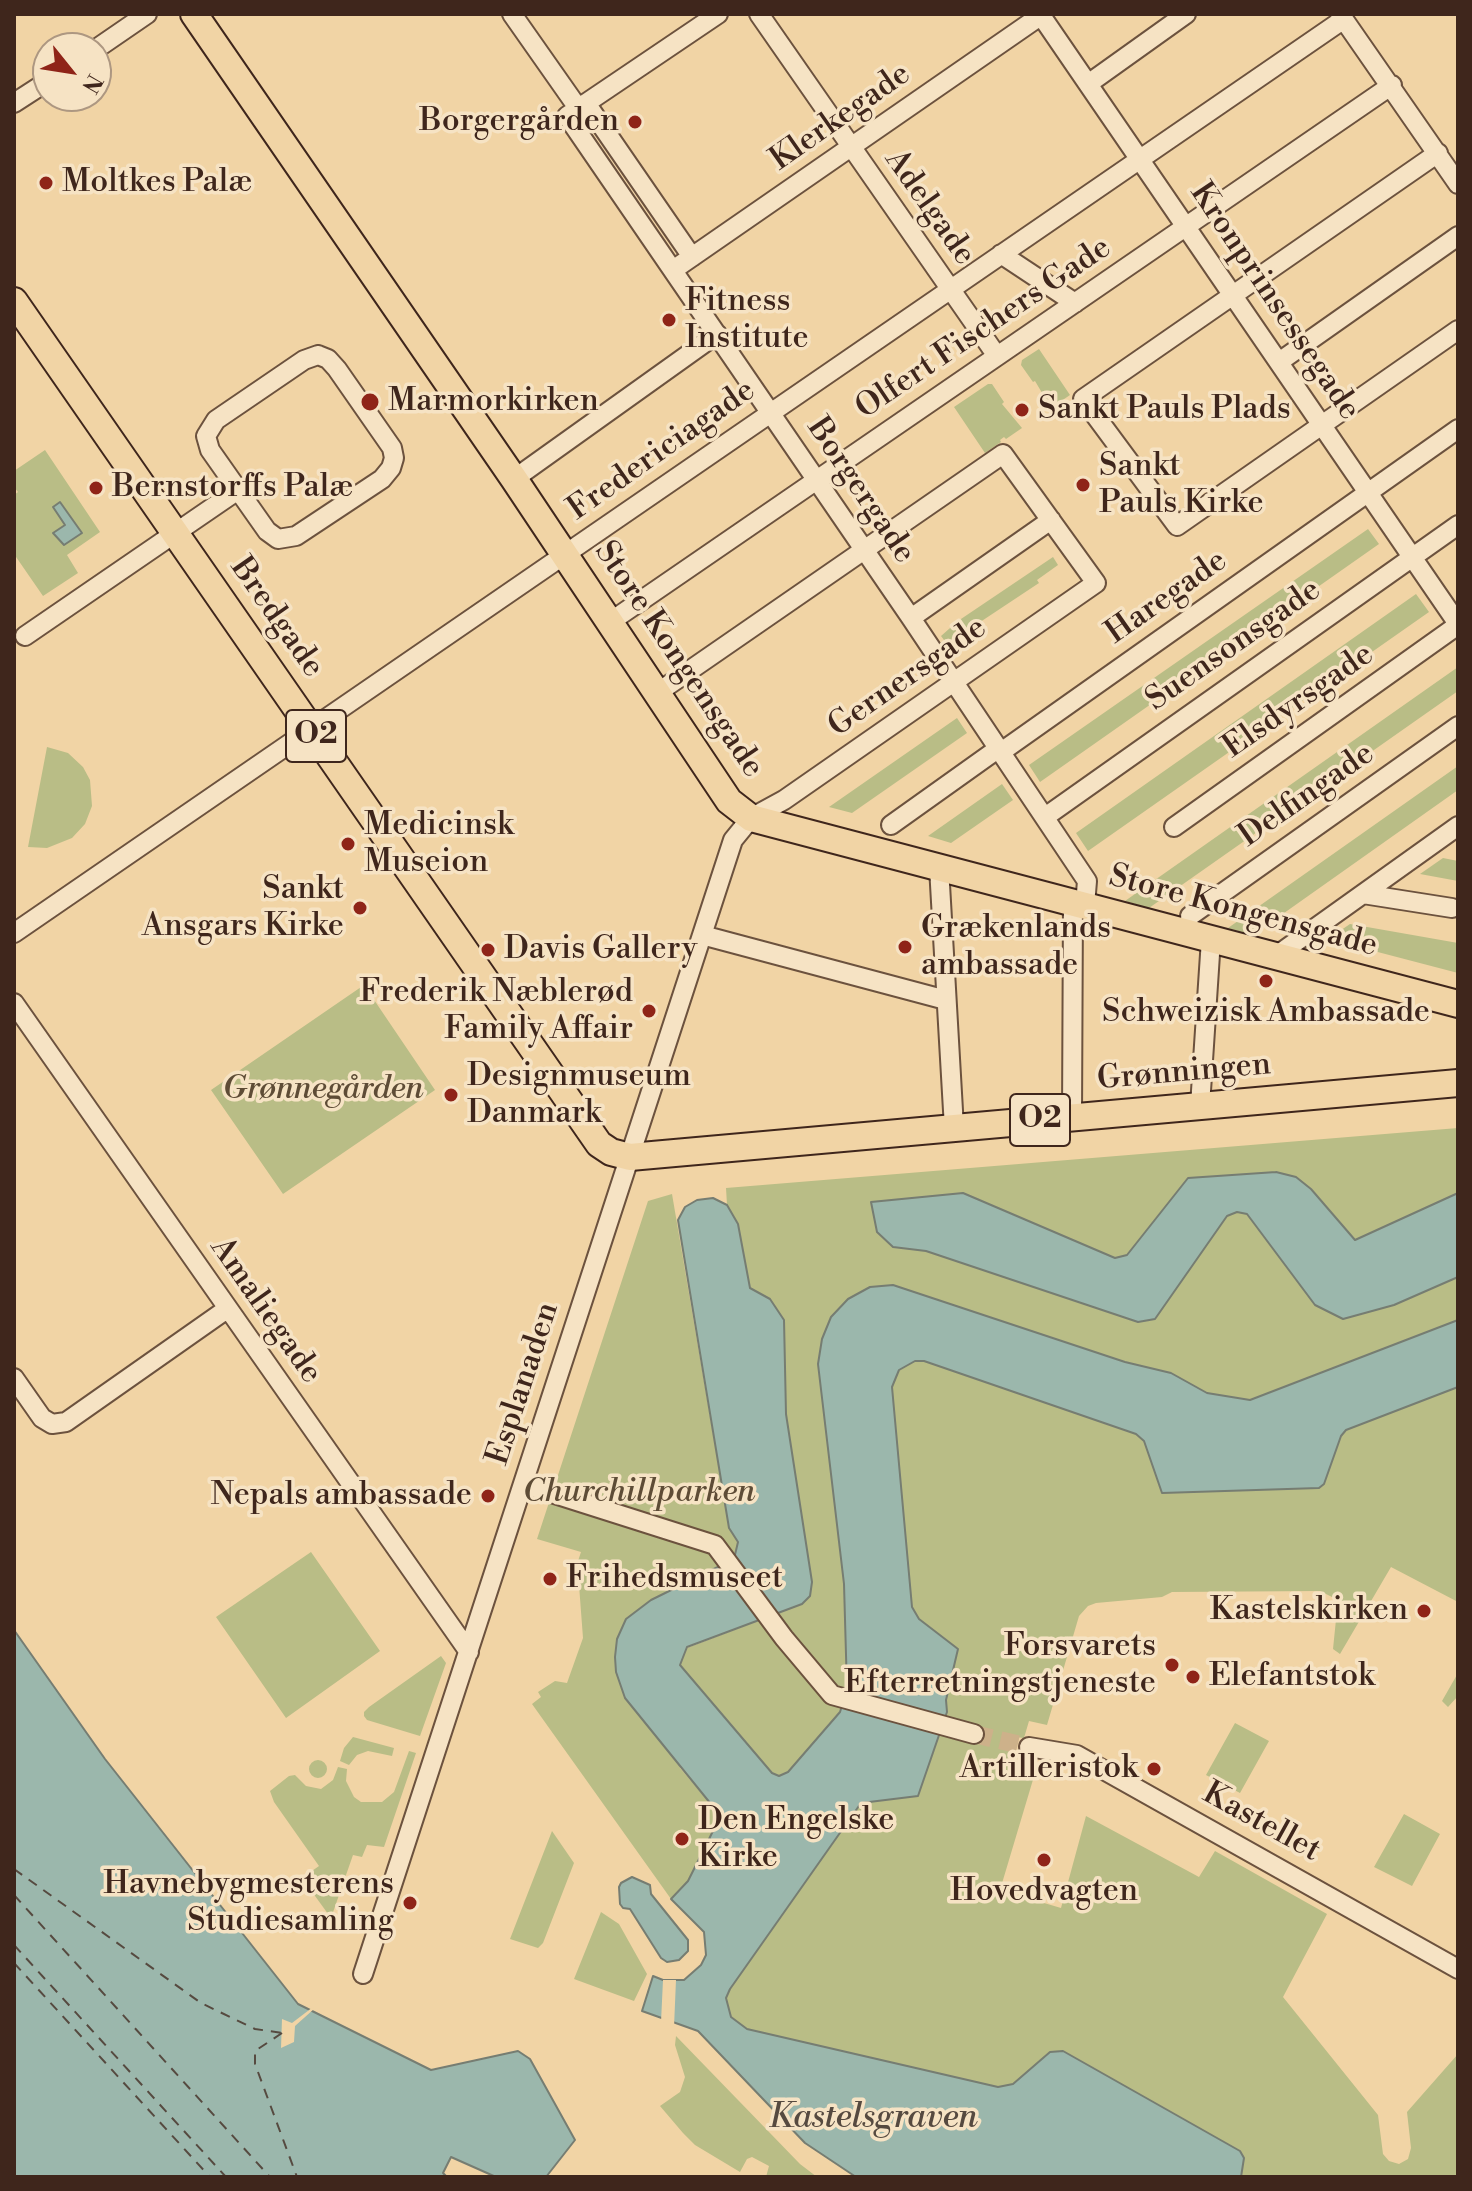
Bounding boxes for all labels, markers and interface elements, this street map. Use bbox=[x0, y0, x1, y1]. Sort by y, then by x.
north arrow bbox=[32, 32, 112, 112]
street label: Klerkegade bbox=[764, 56, 918, 180]
text: N bbox=[75, 69, 108, 98]
place label: Borgergården bbox=[419, 103, 619, 141]
marker: Borgergården bbox=[626, 113, 644, 131]
street label: Adelgade bbox=[875, 143, 983, 273]
place label: Moltkes Palæ bbox=[62, 164, 252, 202]
marker: Moltkes Palæ bbox=[37, 174, 55, 192]
street label: Kronprinsessegade bbox=[1180, 176, 1368, 428]
street label: Olfert Fischers Gade bbox=[849, 229, 1119, 429]
place label: Fitness Institute bbox=[685, 283, 809, 358]
marker: Fitness Institute bbox=[660, 311, 678, 329]
street label: Fredericiagade bbox=[561, 372, 763, 530]
place label: Marmorkirken bbox=[388, 383, 599, 421]
marker: Marmorkirken bbox=[359, 391, 381, 413]
place label: Sankt Pauls Plads bbox=[1038, 391, 1291, 429]
marker: Sankt Pauls Plads bbox=[1013, 401, 1031, 419]
street label: Borgergade bbox=[797, 411, 923, 571]
place label: Sankt Pauls Kirke bbox=[1099, 448, 1264, 523]
place label: Bernstorffs Palæ bbox=[112, 469, 353, 507]
marker: Sankt Pauls Kirke bbox=[1074, 476, 1092, 494]
marker: Bernstorffs Palæ bbox=[87, 479, 105, 497]
street label: Store Kongensgade bbox=[585, 535, 771, 785]
street label: Haregade bbox=[1099, 543, 1235, 653]
street label: Bredgade bbox=[221, 551, 331, 685]
street label: Suensonsgade bbox=[1139, 572, 1329, 720]
street label: Gernersgade bbox=[822, 609, 994, 747]
street label: Elsdyrsgade bbox=[1216, 636, 1382, 768]
road number: O2 bbox=[286, 710, 346, 762]
street label: Delfingade bbox=[1232, 735, 1382, 857]
place label: Medicinsk Museion bbox=[364, 807, 514, 882]
marker: Medicinsk Museion bbox=[339, 835, 357, 853]
street label: Store Kongensgade bbox=[1105, 858, 1381, 966]
place label: Sankt Ansgars Kirke bbox=[142, 871, 344, 946]
marker: Sankt Ansgars Kirke bbox=[351, 899, 369, 917]
place label: Grækenlands ambassade bbox=[921, 910, 1111, 985]
place label: Davis Gallery bbox=[504, 931, 697, 969]
marker: Grækenlands ambassade bbox=[896, 938, 914, 956]
marker: Davis Gallery bbox=[479, 941, 497, 959]
marker: Schweizisk Ambassade bbox=[1257, 972, 1275, 990]
place label: Frederik Næblerød Family Affair bbox=[359, 974, 633, 1049]
place label: Schweizisk Ambassade bbox=[1102, 994, 1430, 1032]
marker: Frederik Næblerød Family Affair bbox=[640, 1002, 658, 1020]
street label: Grønningen bbox=[1096, 1046, 1272, 1100]
place label: Designmuseum Danmark bbox=[467, 1058, 691, 1133]
park label: Grønnegården bbox=[222, 1071, 424, 1109]
marker: Designmuseum Danmark bbox=[442, 1086, 460, 1104]
road number: O2 bbox=[1010, 1094, 1070, 1146]
street label: Amaliegade bbox=[201, 1231, 329, 1391]
street label: Esplanaden bbox=[480, 1298, 568, 1470]
park label: Churchillparken bbox=[523, 1474, 755, 1512]
place label: Nepals ambassade bbox=[210, 1477, 472, 1515]
marker: Nepals ambassade bbox=[479, 1487, 497, 1505]
place label: Frihedsmuseet bbox=[566, 1560, 783, 1598]
marker: Frihedsmuseet bbox=[541, 1570, 559, 1588]
place label: Kastelskirken bbox=[1210, 1592, 1408, 1630]
marker: Kastelskirken bbox=[1415, 1602, 1433, 1620]
place label: Forsvarets Efterretningstjeneste bbox=[844, 1628, 1156, 1703]
marker: Forsvarets Efterretningstjeneste bbox=[1163, 1656, 1181, 1674]
place label: Elefantstok bbox=[1209, 1658, 1375, 1696]
marker: Elefantstok bbox=[1184, 1668, 1202, 1686]
place label: Artilleristok bbox=[959, 1750, 1138, 1788]
marker: Artilleristok bbox=[1145, 1760, 1163, 1778]
street label: Kastellet bbox=[1195, 1775, 1327, 1871]
place label: Den Engelske Kirke bbox=[698, 1802, 894, 1877]
marker: Den Engelske Kirke bbox=[673, 1830, 691, 1848]
marker: Hovedvagten bbox=[1035, 1851, 1053, 1869]
place label: Havnebygmesterens Studiesamling bbox=[103, 1866, 394, 1941]
place label: Hovedvagten bbox=[950, 1873, 1138, 1911]
marker: Havnebygmesterens Studiesamling bbox=[401, 1894, 419, 1912]
water label: Kastelsgraven bbox=[768, 2099, 978, 2139]

